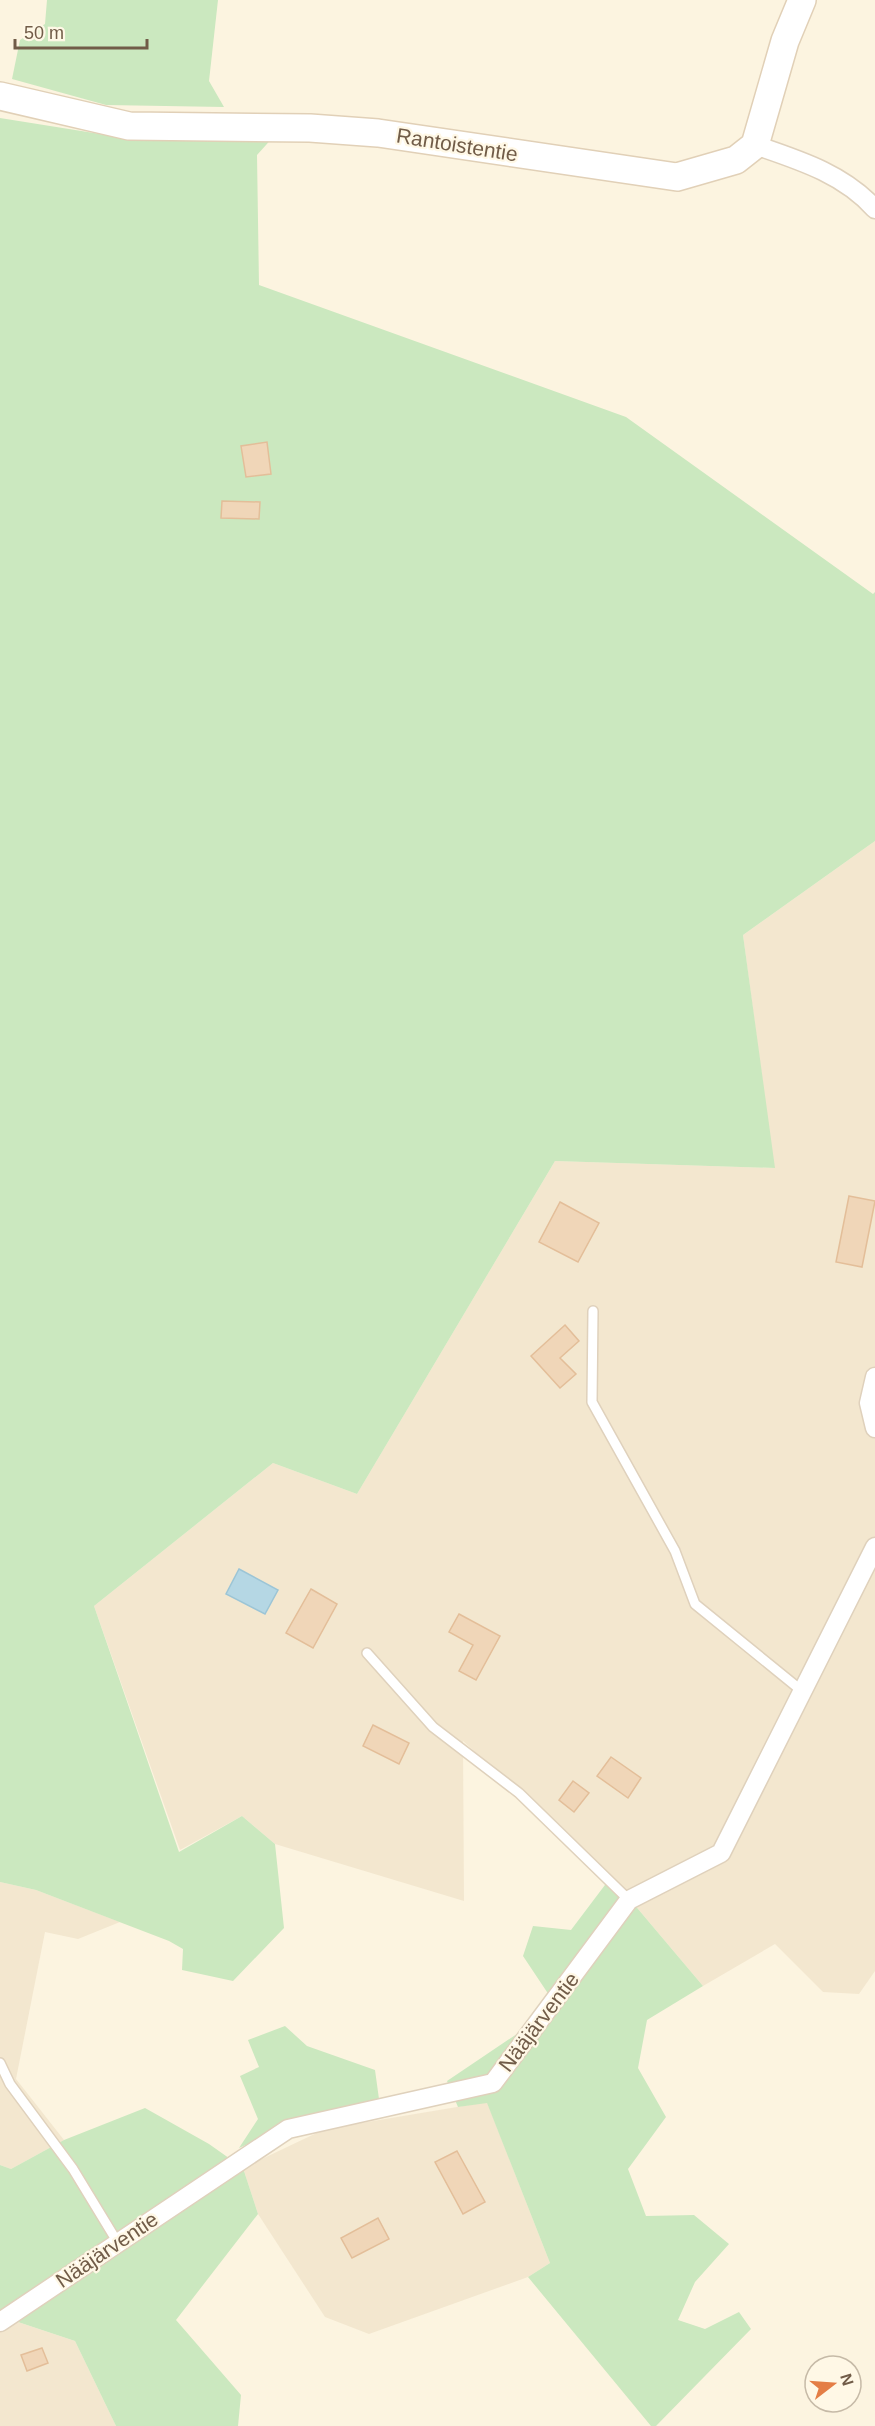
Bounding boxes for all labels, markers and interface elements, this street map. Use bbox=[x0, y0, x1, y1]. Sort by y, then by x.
scale bar bbox=[15, 12, 147, 50]
text: 50 m bbox=[24, 23, 64, 43]
street label: Rantoistentie bbox=[395, 124, 519, 165]
street label: Nääjärventie bbox=[494, 1968, 583, 2076]
street label: Nääjärventie bbox=[51, 2207, 162, 2292]
north arrow bbox=[803, 2354, 863, 2414]
text: N bbox=[837, 2372, 857, 2388]

